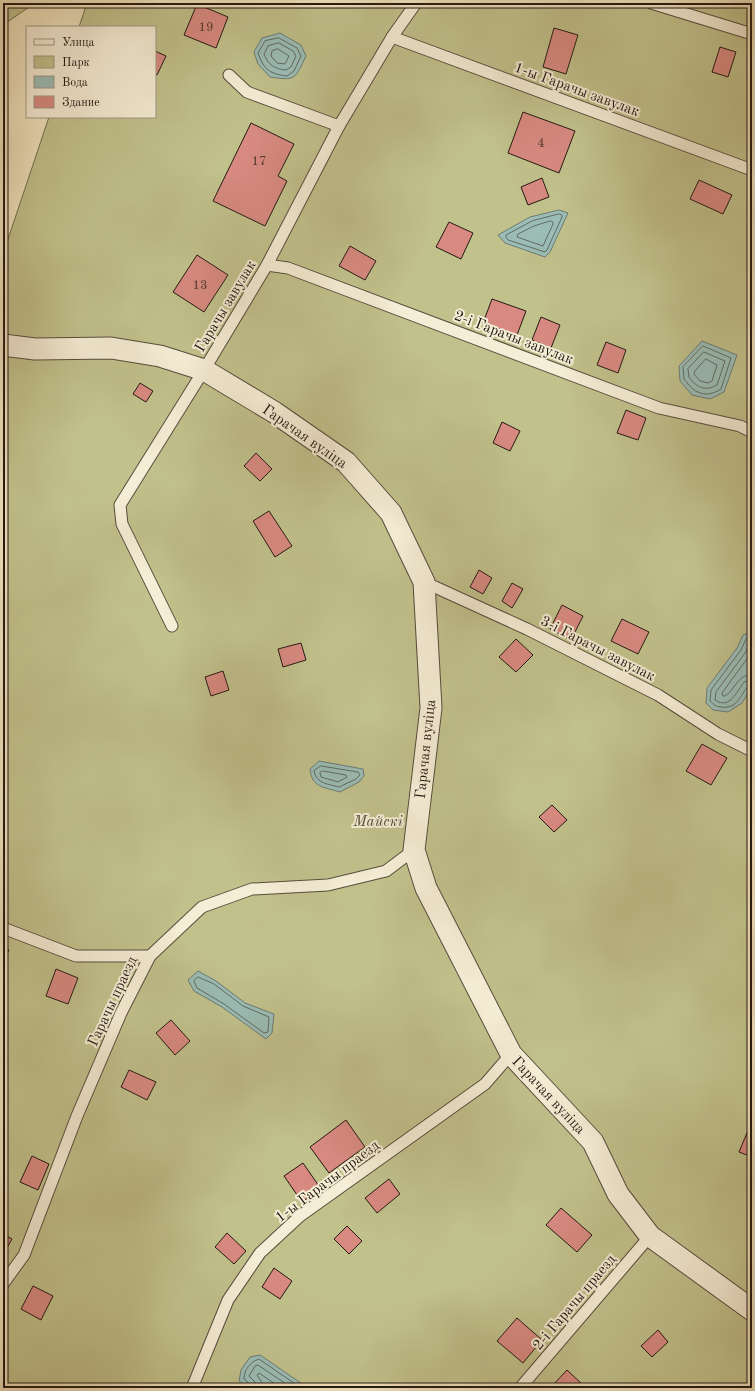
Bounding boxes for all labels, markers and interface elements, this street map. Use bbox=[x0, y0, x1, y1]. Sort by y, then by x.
house number: 19 bbox=[198, 21, 214, 34]
legend bbox=[26, 26, 156, 118]
text: Улица bbox=[62, 37, 95, 49]
text: Парк bbox=[62, 57, 90, 69]
street label: 1-ы Гарачы завулак bbox=[512, 61, 642, 120]
text: Вода bbox=[62, 77, 88, 89]
text: Здание bbox=[62, 97, 100, 109]
house number: 4 bbox=[537, 137, 545, 150]
house number: 17 bbox=[251, 155, 267, 168]
street label: Гарачы завулак bbox=[193, 258, 260, 355]
house number: 13 bbox=[192, 279, 208, 292]
street label: 2-і Гарачы завулак bbox=[452, 309, 576, 368]
street label: Гарачая вуліца bbox=[259, 402, 350, 472]
street label: 3-і Гарачы завулак bbox=[538, 614, 657, 685]
street label: Гарачая вуліца bbox=[414, 698, 439, 800]
park label: Майскі bbox=[352, 815, 403, 830]
street label: Гарачы праезд bbox=[86, 954, 141, 1049]
street label: Гарачая вуліца bbox=[508, 1054, 588, 1138]
street label: 1-ы Гарачы праезд bbox=[273, 1138, 383, 1226]
street label: 2-і Гарачы праезд bbox=[531, 1252, 620, 1354]

